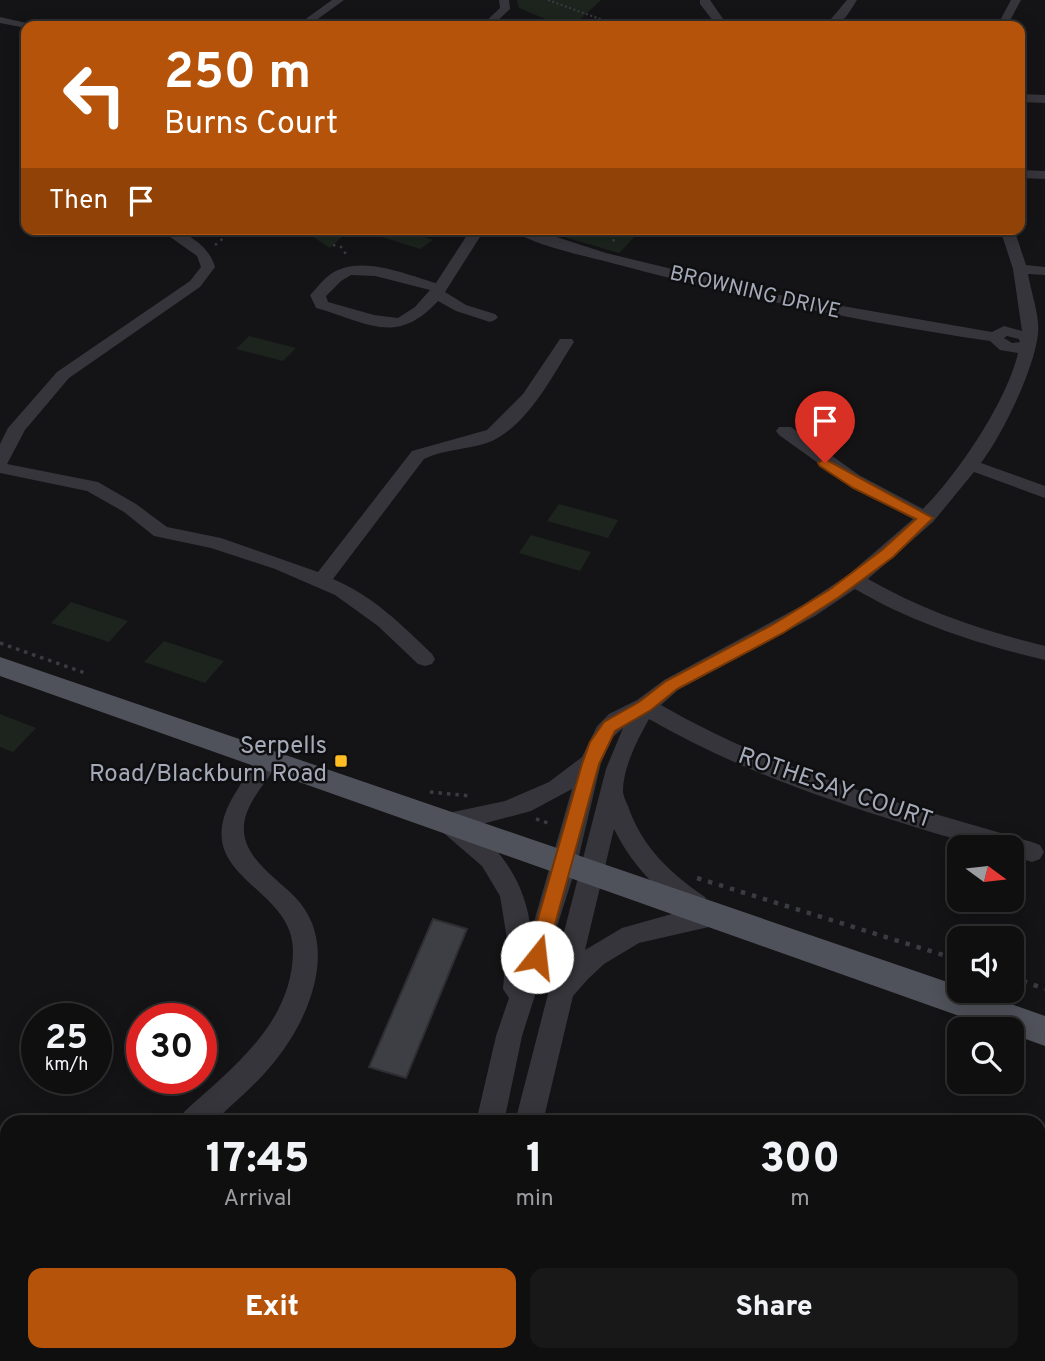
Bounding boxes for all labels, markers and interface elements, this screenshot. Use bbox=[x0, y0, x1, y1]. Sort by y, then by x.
text: 250 m bbox=[164, 44, 311, 106]
icon: left bbox=[49, 49, 140, 140]
text: Burns Court bbox=[164, 105, 338, 145]
icon: arrive bbox=[122, 182, 160, 220]
text: Then bbox=[49, 185, 108, 218]
street label: BROWNING DRIVE bbox=[667, 260, 843, 326]
pin bbox=[795, 391, 855, 463]
icon: arrive bbox=[806, 402, 844, 440]
place label: Serpells Road/Blackburn Road bbox=[89, 732, 327, 790]
street label: ROTHESAY COURT bbox=[734, 742, 936, 836]
marker: Serpells Road/Blackburn Road bbox=[333, 753, 349, 769]
north arrow bbox=[947, 835, 1024, 912]
map controls bbox=[947, 835, 1024, 1094]
position arrow bbox=[500, 920, 574, 994]
button: sound bbox=[947, 926, 1024, 1003]
speed limit sign: 30 bbox=[126, 1003, 217, 1094]
text: 25 bbox=[45, 1017, 88, 1061]
button: search bbox=[947, 1017, 1024, 1094]
text: km/h bbox=[45, 1054, 88, 1077]
text: 17:45 bbox=[206, 1134, 310, 1187]
text: 1 bbox=[526, 1134, 543, 1187]
text: 300 bbox=[760, 1134, 840, 1187]
text: Arrival bbox=[223, 1185, 292, 1214]
text: min bbox=[516, 1185, 554, 1214]
text: m bbox=[790, 1185, 810, 1214]
button: Exit bbox=[28, 1268, 516, 1348]
button: Share bbox=[530, 1268, 1018, 1348]

